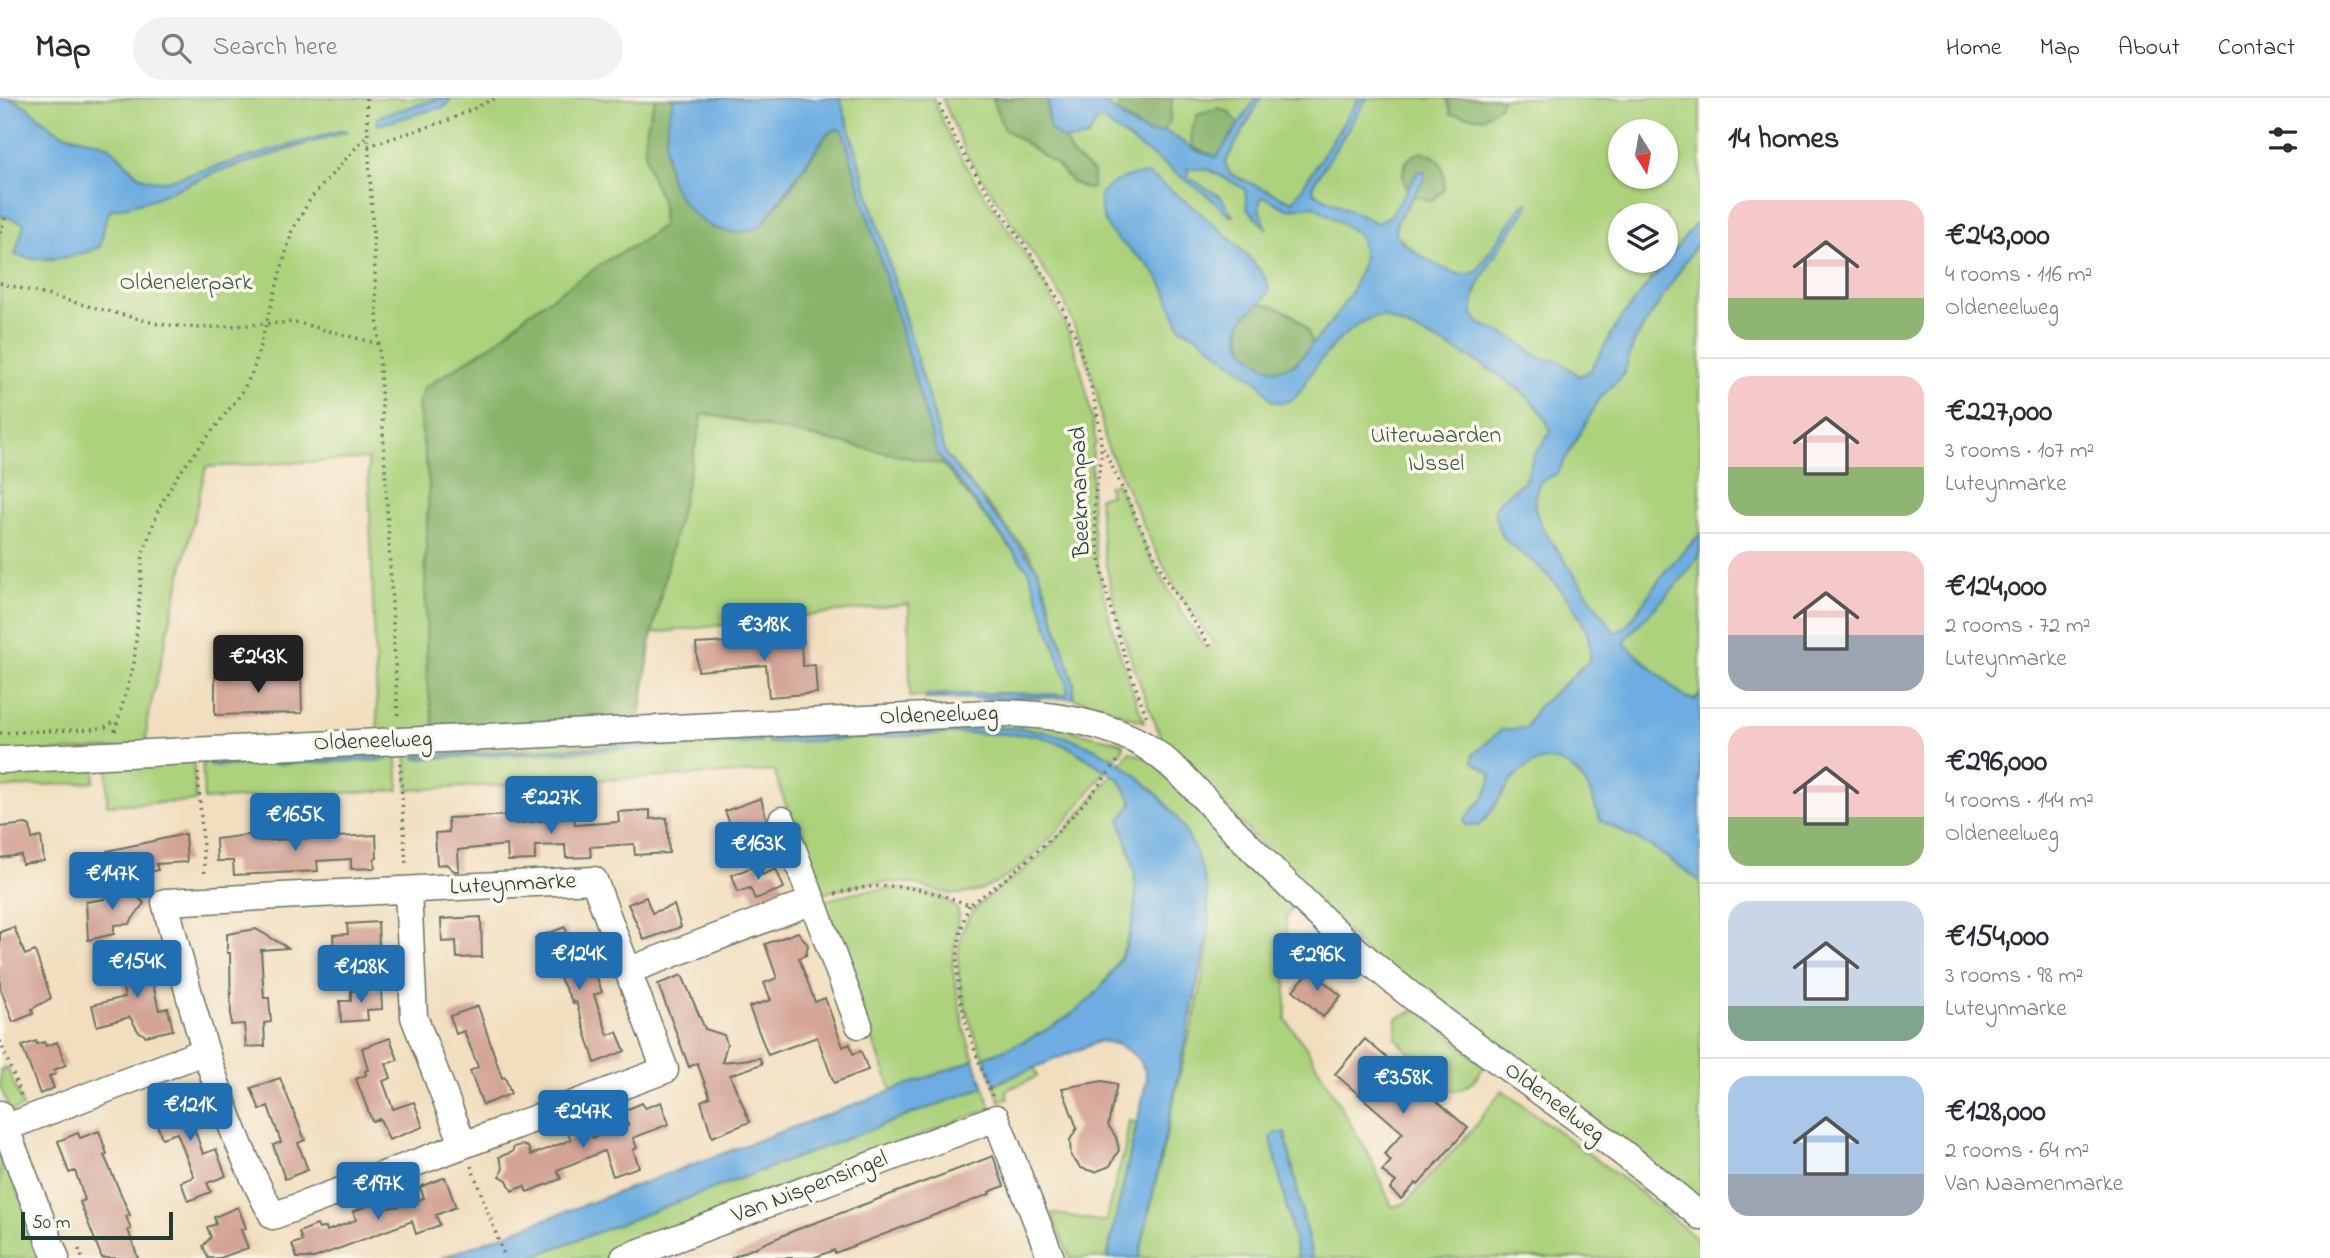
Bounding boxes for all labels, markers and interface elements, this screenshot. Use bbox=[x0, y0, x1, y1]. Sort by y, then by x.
search box bbox=[133, 17, 623, 80]
text: Map bbox=[35, 24, 91, 72]
icon: search bbox=[157, 29, 195, 67]
text: Search here bbox=[213, 29, 337, 67]
text: Home bbox=[1946, 31, 2002, 66]
text: Map bbox=[2040, 31, 2080, 66]
text: About bbox=[2118, 31, 2180, 66]
text: Contact bbox=[2218, 31, 2295, 66]
text: 14 homes bbox=[1728, 118, 1839, 162]
north arrow bbox=[1608, 119, 1678, 189]
map controls bbox=[1608, 119, 1678, 273]
icon: filters bbox=[2264, 121, 2302, 159]
button: layers bbox=[1608, 203, 1678, 273]
text: €243,000 bbox=[1945, 215, 2050, 259]
icon: home bbox=[1784, 228, 1868, 312]
text: 4 rooms · 116 m² bbox=[1945, 259, 2092, 292]
park label: Oldenelerpark bbox=[120, 266, 253, 301]
text: Oldeneelweg bbox=[1945, 292, 2059, 325]
text: €227,000 bbox=[1945, 391, 2052, 435]
icon: home bbox=[1784, 404, 1868, 488]
park label: Uiterwaarden IJssel bbox=[1371, 419, 1501, 482]
street label: Beekmanpad bbox=[1061, 425, 1101, 559]
text: 3 rooms · 107 m² bbox=[1945, 435, 2094, 468]
text: Luteynmarke bbox=[1945, 468, 2067, 501]
text: €124,000 bbox=[1945, 566, 2047, 610]
icon: home bbox=[1784, 579, 1868, 663]
pin: €318K bbox=[715, 603, 813, 663]
text: €318K bbox=[738, 609, 790, 642]
text: 2 rooms · 72 m² bbox=[1945, 610, 2091, 643]
pin: €243K bbox=[209, 636, 307, 695]
text: €243K bbox=[229, 641, 287, 674]
text: Luteynmarke bbox=[1945, 643, 2067, 676]
street label: Oldeneelweg bbox=[879, 696, 999, 736]
street label: Oldeneelweg bbox=[313, 722, 433, 762]
text: €296,000 bbox=[1945, 741, 2047, 785]
icon: home bbox=[1784, 754, 1868, 838]
pin: €227K bbox=[502, 776, 600, 836]
text: €227K bbox=[521, 782, 581, 815]
text: 4 rooms · 144 m² bbox=[1945, 785, 2094, 818]
pin: €165K bbox=[246, 794, 344, 853]
text: €165K bbox=[266, 799, 324, 832]
text: Oldeneelweg bbox=[1945, 818, 2059, 851]
pin: €163K bbox=[709, 822, 807, 882]
text: €163K bbox=[731, 828, 785, 861]
pin: €147K bbox=[63, 852, 161, 912]
text: €147K bbox=[85, 858, 139, 891]
street label: Luteynmarke bbox=[449, 864, 578, 907]
text: €154,000 bbox=[1945, 916, 2049, 960]
icon: home bbox=[1784, 929, 1868, 1013]
pin: €124K bbox=[530, 932, 628, 992]
pin: €296K bbox=[1268, 934, 1366, 993]
text: €124K bbox=[551, 938, 607, 971]
text: €296K bbox=[1289, 939, 1345, 972]
pin: €154K bbox=[88, 940, 186, 1000]
text: €154K bbox=[108, 946, 166, 979]
pin: €128K bbox=[312, 946, 410, 1005]
text: €128K bbox=[334, 951, 388, 984]
text: 3 rooms · 98 m² bbox=[1945, 960, 2083, 993]
text: Luteynmarke bbox=[1945, 993, 2067, 1026]
street label: Oldeneelweg bbox=[1496, 1053, 1612, 1153]
pin: €358K bbox=[1354, 1056, 1452, 1116]
text: €358K bbox=[1374, 1062, 1432, 1095]
pin: €121K bbox=[141, 1084, 239, 1143]
text: €121K bbox=[163, 1089, 217, 1122]
pin: €247K bbox=[534, 1090, 632, 1150]
text: €128,000 bbox=[1945, 1091, 2046, 1135]
text: €247K bbox=[554, 1096, 612, 1129]
icon: home bbox=[1784, 1104, 1868, 1188]
text: 2 rooms · 64 m² bbox=[1945, 1135, 2089, 1168]
street label: Van Nispensingel bbox=[726, 1142, 893, 1234]
pin: €197K bbox=[329, 1162, 427, 1222]
text: €197K bbox=[353, 1168, 403, 1201]
text: Van Naamenmarke bbox=[1945, 1168, 2123, 1201]
scale bar bbox=[21, 1209, 173, 1241]
text: 50 m bbox=[32, 1210, 71, 1237]

